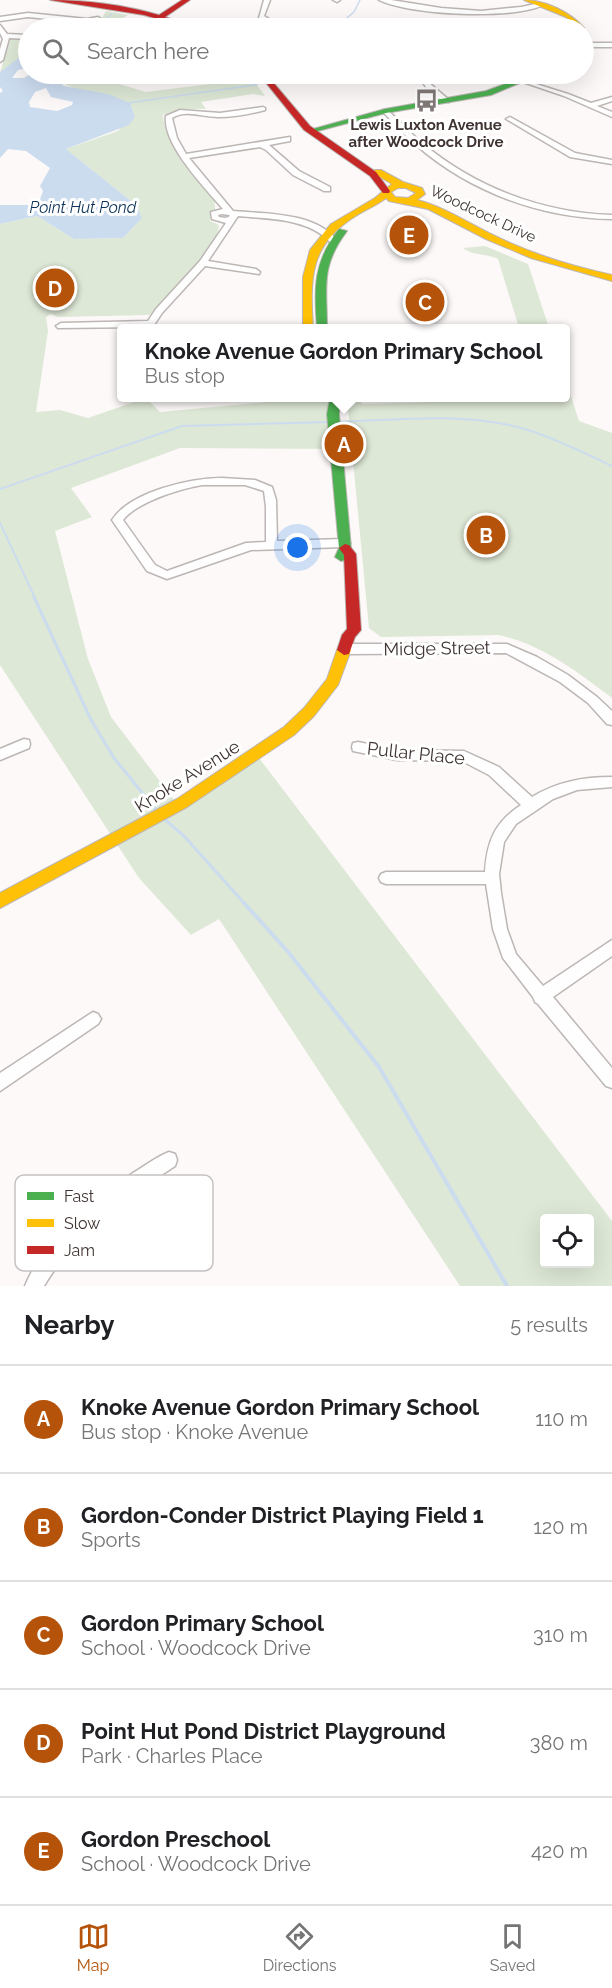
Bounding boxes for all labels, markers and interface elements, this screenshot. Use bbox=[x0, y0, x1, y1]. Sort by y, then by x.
search box bbox=[18, 18, 594, 84]
icon: search bbox=[39, 35, 72, 68]
text: Search here bbox=[87, 38, 209, 64]
bus stop icon: Lewis Luxton Avenue after Woodcock Drive bbox=[413, 88, 439, 114]
place label: Lewis Luxton Avenue after Woodcock Drive bbox=[348, 116, 504, 151]
street label: Woodcock Drive bbox=[427, 182, 539, 246]
water label: Point Hut Pond bbox=[30, 198, 137, 217]
pin: E bbox=[390, 212, 428, 258]
pin: D bbox=[36, 266, 74, 310]
pin: C bbox=[406, 280, 444, 324]
popup bbox=[117, 324, 570, 402]
text: Knoke Avenue Gordon Primary School bbox=[145, 338, 543, 364]
text: Bus stop bbox=[145, 364, 225, 388]
pin: A bbox=[324, 422, 364, 466]
pin: B bbox=[466, 512, 506, 558]
your location bbox=[283, 533, 312, 562]
street label: Midge Street bbox=[383, 637, 491, 659]
street label: Knoke Avenue bbox=[131, 735, 244, 817]
street label: Pullar Place bbox=[366, 737, 466, 769]
legend bbox=[15, 1175, 213, 1271]
text: Fast bbox=[64, 1187, 95, 1206]
text: Slow bbox=[64, 1214, 100, 1233]
map controls bbox=[540, 1214, 594, 1268]
button: locate bbox=[540, 1214, 594, 1268]
text: Jam bbox=[64, 1241, 95, 1260]
text: Nearby bbox=[24, 1310, 114, 1340]
text: 5 results bbox=[510, 1313, 588, 1337]
text: Knoke Avenue Gordon Primary School bbox=[81, 1394, 479, 1420]
text: A bbox=[37, 1407, 50, 1431]
text: 110 m bbox=[535, 1407, 588, 1431]
text: Bus stop · Knoke Avenue bbox=[81, 1420, 308, 1444]
text: Gordon-Conder District Playing Field 1 bbox=[81, 1502, 484, 1528]
text: B bbox=[37, 1515, 50, 1539]
text: 120 m bbox=[533, 1515, 588, 1539]
text: Sports bbox=[81, 1528, 141, 1552]
text: Gordon Primary School bbox=[81, 1610, 324, 1636]
text: C bbox=[37, 1623, 50, 1647]
text: 310 m bbox=[533, 1623, 588, 1647]
text: School · Woodcock Drive bbox=[81, 1636, 311, 1660]
text: Point Hut Pond District Playground bbox=[81, 1718, 446, 1744]
text: D bbox=[36, 1731, 51, 1755]
text: 380 m bbox=[530, 1731, 588, 1755]
text: Park · Charles Place bbox=[81, 1744, 262, 1768]
text: Gordon Preschool bbox=[81, 1826, 270, 1852]
text: E bbox=[37, 1839, 50, 1863]
text: 420 m bbox=[531, 1839, 588, 1863]
text: School · Woodcock Drive bbox=[81, 1852, 311, 1876]
tab: Map bbox=[77, 1920, 110, 1975]
tab: Directions bbox=[263, 1920, 337, 1975]
tab: Saved bbox=[490, 1920, 535, 1975]

